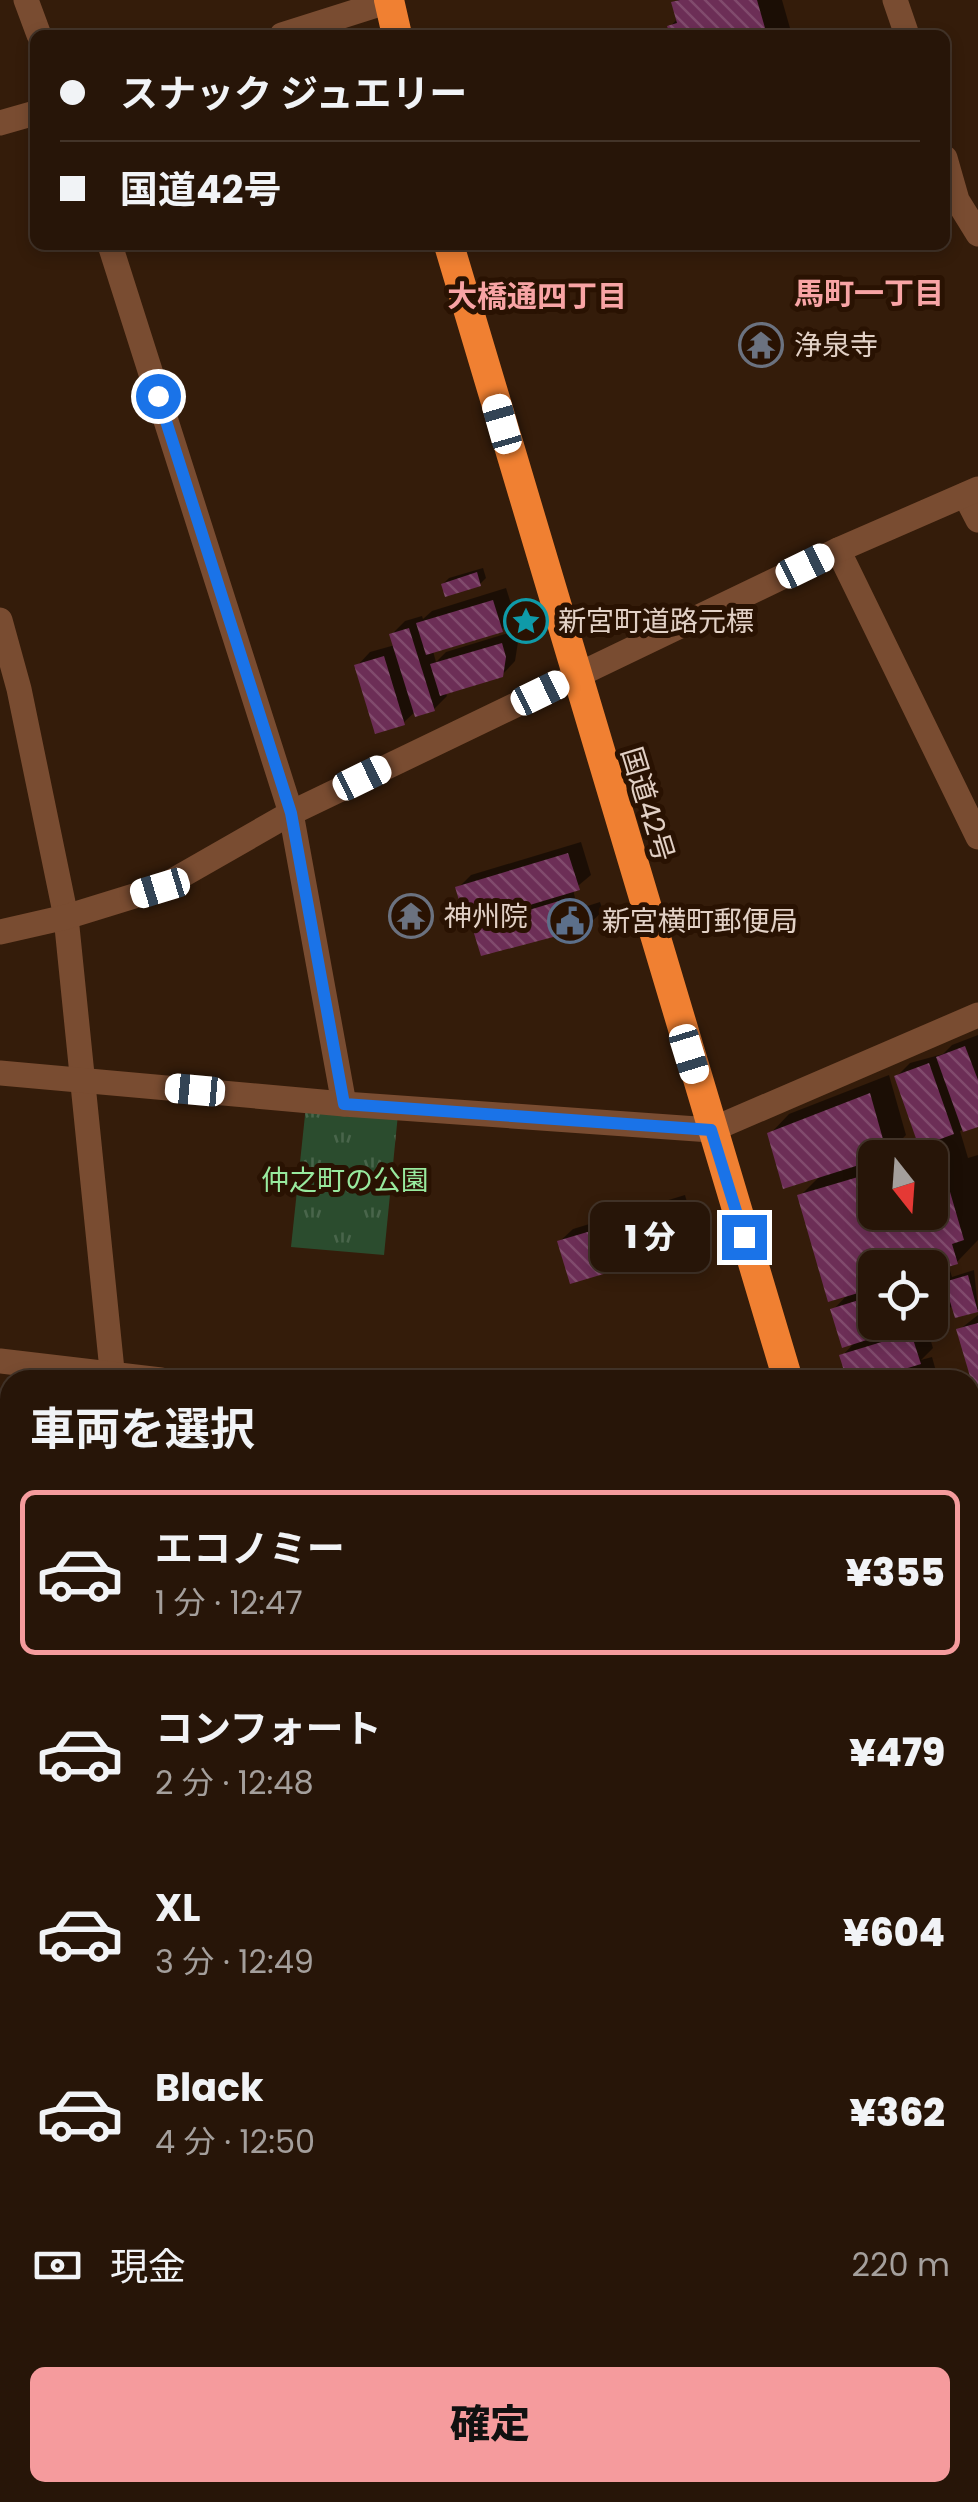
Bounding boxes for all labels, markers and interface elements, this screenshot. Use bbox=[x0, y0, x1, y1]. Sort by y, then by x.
text: スナック ジュエリー bbox=[120, 67, 467, 120]
text: 国道42号 bbox=[120, 163, 281, 216]
district label: 馬町一丁目 bbox=[794, 272, 944, 315]
district label: 大橋通四丁目 bbox=[447, 275, 627, 318]
temple icon: 浄泉寺 bbox=[738, 322, 784, 368]
place label: 浄泉寺 bbox=[794, 326, 878, 365]
route start bbox=[136, 374, 181, 419]
car bbox=[479, 391, 525, 457]
car bbox=[771, 539, 839, 593]
place icon: 新宮町道路元標 bbox=[503, 598, 549, 644]
place label: 新宮町道路元標 bbox=[558, 602, 754, 641]
car bbox=[506, 666, 574, 720]
street label: 国道42号 bbox=[612, 742, 683, 866]
car bbox=[328, 751, 396, 805]
car bbox=[127, 865, 193, 911]
temple icon: 神州院 bbox=[388, 893, 434, 939]
place label: 神州院 bbox=[444, 897, 528, 936]
public building icon: 新宮横町郵便局 bbox=[547, 898, 593, 944]
place label: 新宮横町郵便局 bbox=[602, 902, 798, 941]
car bbox=[666, 1021, 712, 1087]
car bbox=[164, 1072, 226, 1108]
north arrow bbox=[858, 1140, 948, 1230]
map controls bbox=[858, 1140, 948, 1340]
park label: 仲之町の公園 bbox=[261, 1161, 429, 1200]
callout: 1 分 bbox=[589, 1202, 709, 1272]
text: 1 分 bbox=[625, 1214, 675, 1259]
route end bbox=[722, 1215, 767, 1260]
button: locate bbox=[858, 1250, 948, 1340]
text: 車両を選択 bbox=[30, 1398, 255, 1461]
text: エコノミー bbox=[155, 1522, 345, 1575]
icon: car bbox=[35, 1528, 125, 1618]
text: ¥355 bbox=[845, 1546, 945, 1599]
text: 1 分 · 12:47 bbox=[155, 1580, 303, 1625]
text: コンフォート bbox=[155, 1702, 382, 1755]
icon: car bbox=[35, 1708, 125, 1798]
text: ¥479 bbox=[849, 1726, 945, 1779]
text: 2 分 · 12:48 bbox=[155, 1760, 314, 1805]
text: XL bbox=[155, 1881, 200, 1934]
icon: car bbox=[35, 1888, 125, 1978]
text: ¥604 bbox=[843, 1906, 945, 1959]
text: 3 分 · 12:49 bbox=[155, 1939, 314, 1984]
text: Black bbox=[155, 2061, 264, 2114]
icon: car bbox=[35, 2068, 125, 2158]
text: ¥362 bbox=[849, 2086, 945, 2139]
text: 4 分 · 12:50 bbox=[155, 2119, 315, 2164]
icon: cash bbox=[30, 2238, 85, 2293]
text: 現金 bbox=[110, 2240, 186, 2293]
text: 220 m bbox=[852, 2242, 950, 2287]
button: 確定 bbox=[30, 2367, 950, 2482]

